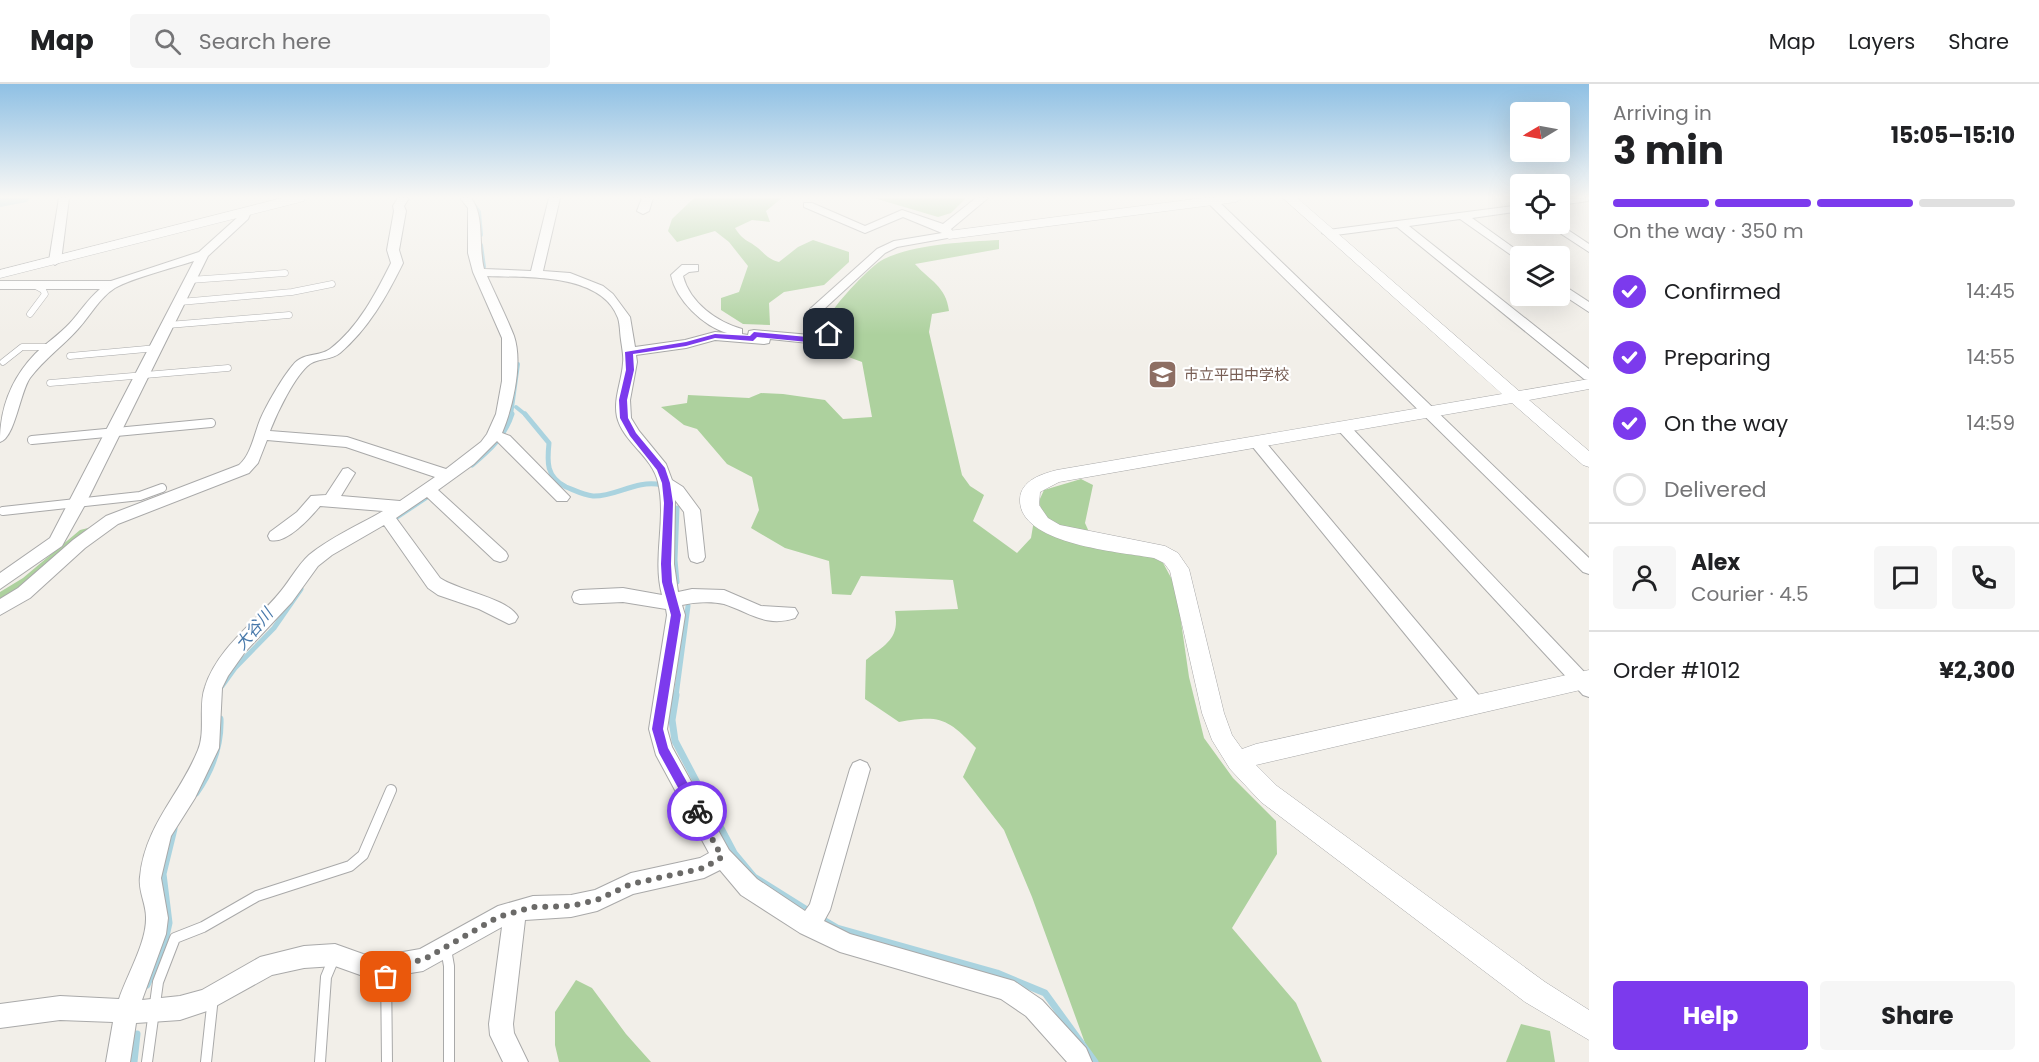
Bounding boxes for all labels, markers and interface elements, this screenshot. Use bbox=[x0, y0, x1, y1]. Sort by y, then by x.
search box bbox=[130, 14, 550, 68]
text: Map bbox=[30, 21, 94, 60]
icon: search bbox=[151, 25, 184, 58]
text: Search here bbox=[199, 26, 331, 57]
text: Map bbox=[1769, 27, 1815, 56]
text: Layers bbox=[1848, 27, 1915, 56]
text: Share bbox=[1948, 27, 2009, 56]
text: Arriving in bbox=[1613, 99, 1712, 127]
north arrow bbox=[1510, 102, 1570, 162]
map controls bbox=[1510, 102, 1570, 306]
text: 15:05–15:10 bbox=[1891, 120, 2015, 151]
text: 3 min bbox=[1613, 123, 1724, 178]
button: locate bbox=[1510, 174, 1570, 234]
text: On the way · 350 m bbox=[1613, 217, 1804, 245]
button: layers bbox=[1510, 246, 1570, 306]
icon: check bbox=[1613, 275, 1646, 308]
text: Confirmed bbox=[1664, 276, 1781, 307]
text: 14:45 bbox=[1967, 277, 2015, 305]
pin bbox=[803, 308, 854, 359]
icon: home bbox=[812, 317, 845, 350]
icon: check bbox=[1613, 341, 1646, 374]
text: Preparing bbox=[1664, 342, 1771, 373]
text: 14:55 bbox=[1967, 343, 2015, 371]
school or university icon: 市立平田中学校 bbox=[1147, 358, 1179, 390]
place label: 市立平田中学校 bbox=[1184, 364, 1289, 385]
icon: check bbox=[1613, 407, 1646, 440]
text: On the way bbox=[1664, 408, 1788, 439]
text: 14:59 bbox=[1967, 409, 2015, 437]
text: Delivered bbox=[1664, 474, 1767, 505]
button: person bbox=[1613, 546, 1676, 609]
button: chat bbox=[1874, 546, 1937, 609]
button: phone bbox=[1952, 546, 2015, 609]
text: Alex bbox=[1691, 547, 1740, 578]
text: Courier · 4.5 bbox=[1691, 580, 1809, 608]
water label: 大谷川 bbox=[230, 602, 280, 655]
text: Order #1012 bbox=[1613, 655, 1740, 686]
text: ¥2,300 bbox=[1939, 655, 2015, 686]
courier bbox=[667, 781, 727, 841]
icon: bike bbox=[681, 795, 714, 828]
pin bbox=[360, 951, 411, 1002]
icon: bag bbox=[369, 960, 402, 993]
button: Help bbox=[1613, 981, 1808, 1050]
button: Share bbox=[1820, 981, 2015, 1050]

